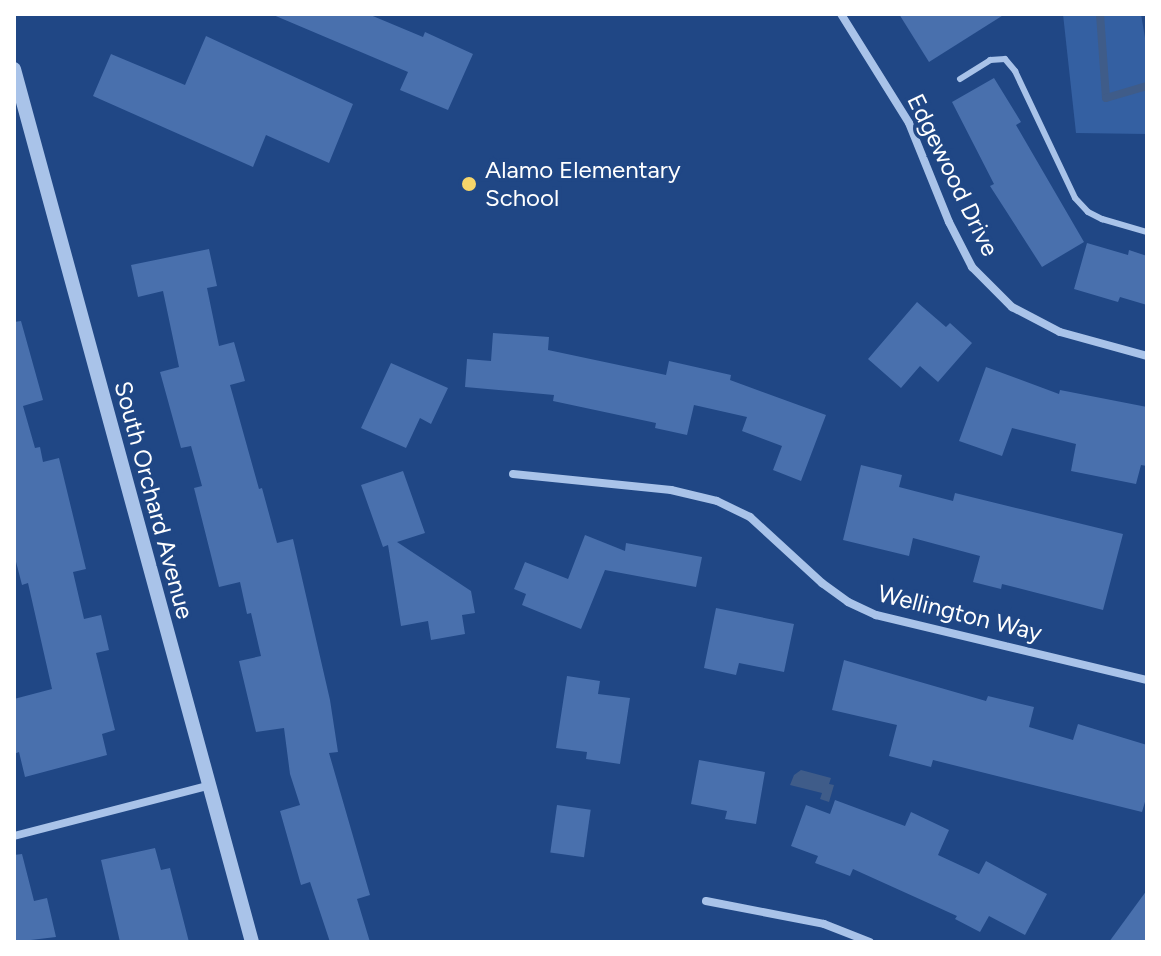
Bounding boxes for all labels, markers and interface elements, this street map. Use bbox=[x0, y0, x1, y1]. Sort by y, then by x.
street label: Edgewood Drive bbox=[901, 89, 1005, 261]
place label: Alamo Elementary School bbox=[485, 156, 681, 212]
marker: Alamo Elementary School bbox=[460, 175, 478, 193]
street label: South Orchard Avenue bbox=[108, 378, 200, 622]
street label: Wellington Way bbox=[875, 579, 1045, 647]

